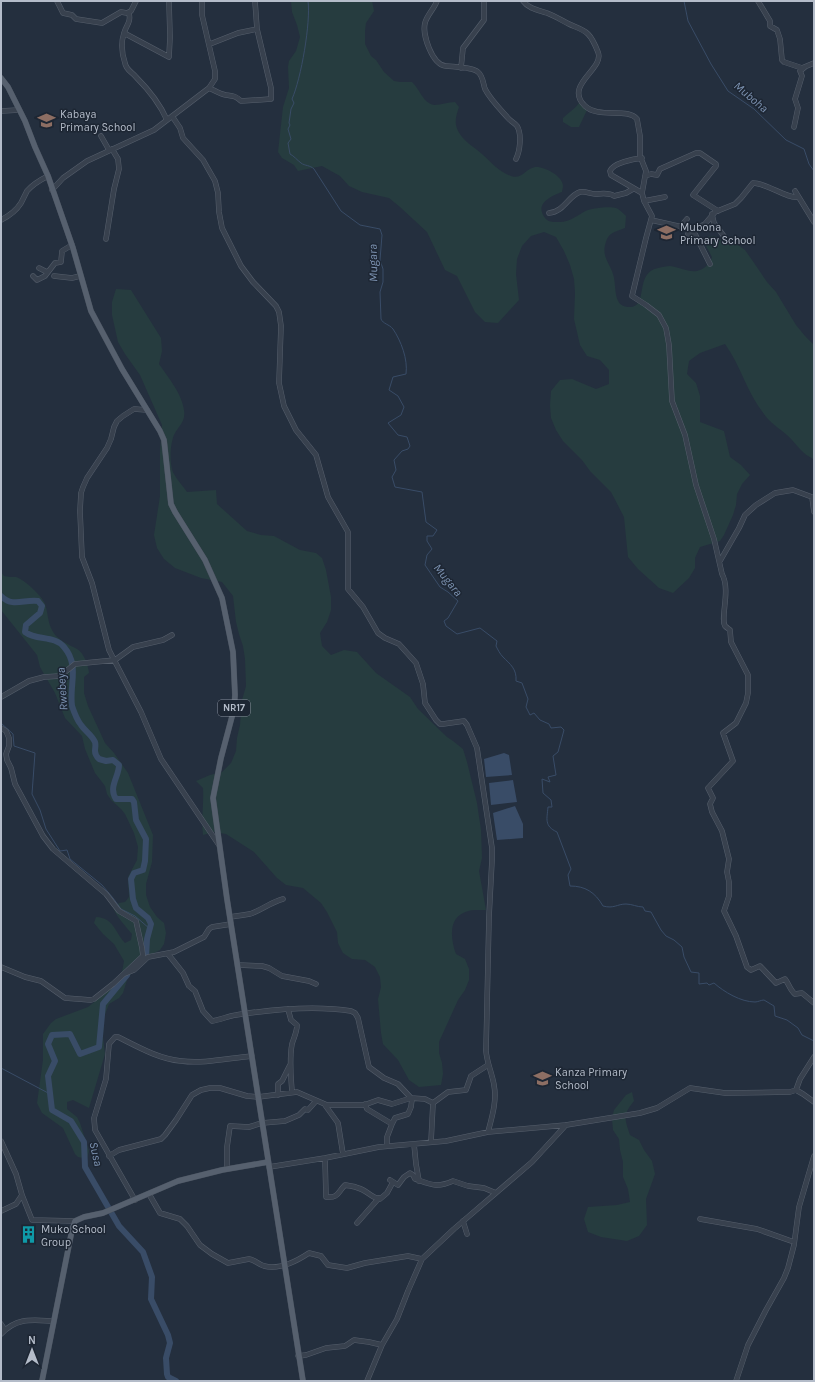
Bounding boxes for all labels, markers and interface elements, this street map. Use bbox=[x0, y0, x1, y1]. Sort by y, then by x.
water label: Muboha bbox=[731, 79, 771, 115]
place label: Kabaya Primary School bbox=[60, 108, 135, 134]
school or university icon: Kabaya Primary School bbox=[37, 110, 57, 130]
place label: Mubona Primary School bbox=[680, 221, 755, 247]
school or university icon: Mubona Primary School bbox=[657, 223, 677, 243]
water label: Mugara bbox=[366, 244, 380, 282]
water label: Mugara bbox=[431, 561, 465, 599]
water label: Rwebeya bbox=[54, 667, 70, 711]
road number: NR17 bbox=[218, 700, 250, 716]
place label: Kanza Primary School bbox=[555, 1066, 627, 1092]
school or university icon: Kanza Primary School bbox=[532, 1068, 552, 1088]
water label: Susa bbox=[87, 1140, 105, 1168]
place label: Muko School Group bbox=[41, 1223, 106, 1249]
building icon: Muko School Group bbox=[18, 1225, 38, 1245]
north arrow bbox=[12, 1330, 52, 1370]
text: N bbox=[28, 1334, 36, 1347]

